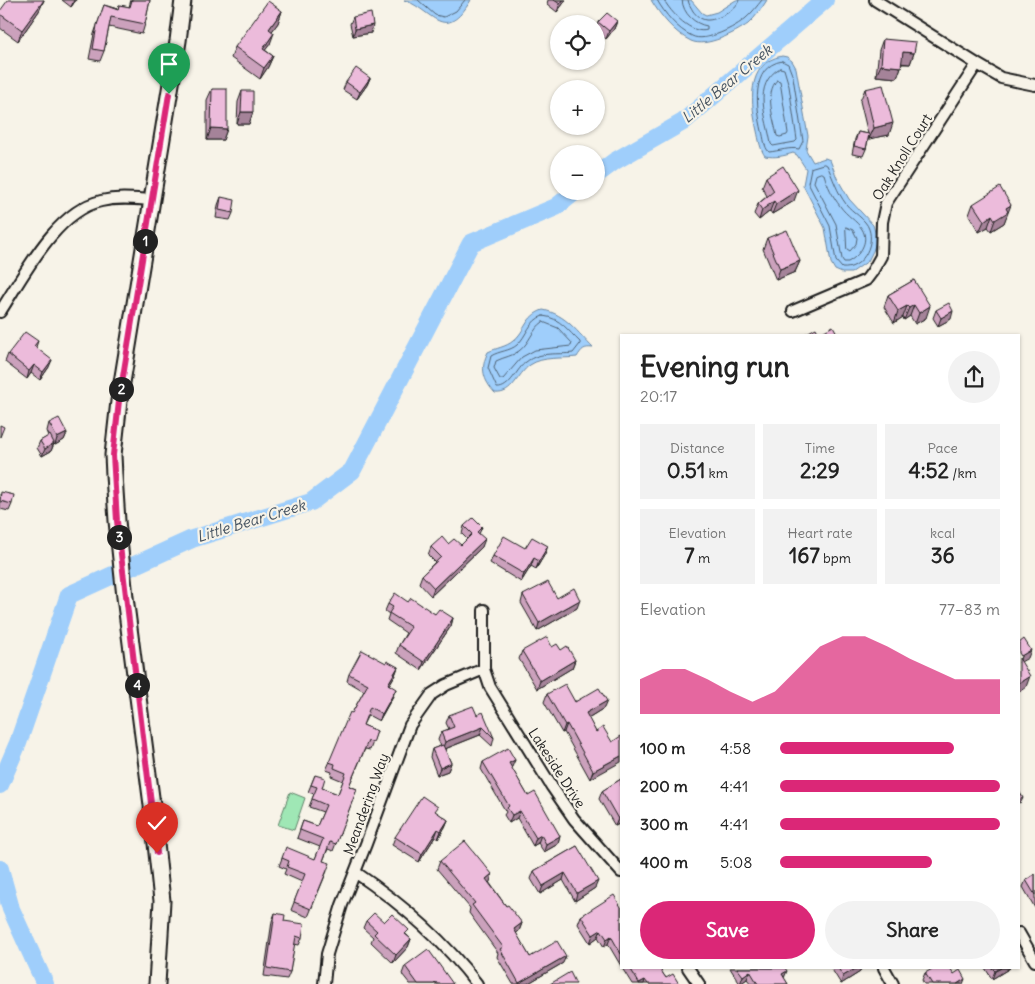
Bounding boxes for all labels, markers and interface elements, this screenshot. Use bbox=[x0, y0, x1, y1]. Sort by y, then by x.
map controls bbox=[550, 15, 605, 200]
button: locate bbox=[550, 15, 605, 70]
water label: Little Bear Creek bbox=[678, 39, 777, 127]
pin bbox=[148, 43, 190, 94]
icon: arrive bbox=[155, 50, 183, 78]
button: + bbox=[550, 80, 605, 135]
street label: Oak Knoll Court bbox=[868, 110, 936, 204]
button: − bbox=[550, 145, 605, 200]
pin: 1 bbox=[132, 228, 158, 254]
text: 1 bbox=[143, 232, 148, 250]
text: Evening run bbox=[640, 349, 790, 385]
button: share bbox=[948, 351, 1000, 403]
pin: 2 bbox=[108, 376, 134, 402]
text: 2 bbox=[118, 380, 125, 398]
text: 20:17 bbox=[640, 386, 677, 406]
text: Distance bbox=[670, 439, 725, 457]
text: Time bbox=[805, 439, 835, 457]
text: Pace bbox=[927, 439, 958, 457]
text: 0.51 bbox=[667, 457, 705, 484]
text: 2:29 bbox=[800, 457, 840, 484]
text: 4:52 bbox=[909, 457, 949, 484]
text: km bbox=[705, 464, 728, 482]
text: /km bbox=[949, 464, 977, 482]
water label: Little Bear Creek bbox=[194, 495, 309, 546]
pin: 3 bbox=[106, 524, 132, 550]
text: Elevation bbox=[669, 524, 726, 542]
text: Heart rate bbox=[788, 524, 852, 542]
text: kcal bbox=[930, 524, 955, 542]
text: 3 bbox=[116, 528, 123, 546]
text: 7 bbox=[684, 542, 695, 569]
text: 167 bbox=[789, 542, 820, 569]
text: 36 bbox=[931, 542, 955, 569]
text: m bbox=[695, 549, 710, 567]
text: bpm bbox=[820, 549, 851, 567]
text: Elevation bbox=[640, 599, 706, 619]
text: 77–83 m bbox=[939, 599, 1000, 619]
pin: 4 bbox=[124, 672, 150, 698]
text: 4 bbox=[133, 676, 142, 694]
street label: Lakeside Drive bbox=[524, 725, 590, 811]
text: 100 m bbox=[640, 738, 685, 758]
text: 4:58 bbox=[720, 738, 751, 758]
street label: Meandering Way bbox=[339, 751, 393, 857]
text: 200 m bbox=[640, 776, 688, 796]
text: 4:41 bbox=[720, 776, 748, 796]
pin bbox=[136, 802, 178, 853]
icon: check bbox=[143, 809, 171, 837]
text: 300 m bbox=[640, 814, 688, 834]
text: 4:41 bbox=[720, 814, 748, 834]
text: 400 m bbox=[640, 852, 688, 872]
text: 5:08 bbox=[720, 852, 753, 872]
button: Save bbox=[640, 901, 815, 959]
button: Share bbox=[825, 901, 1000, 959]

